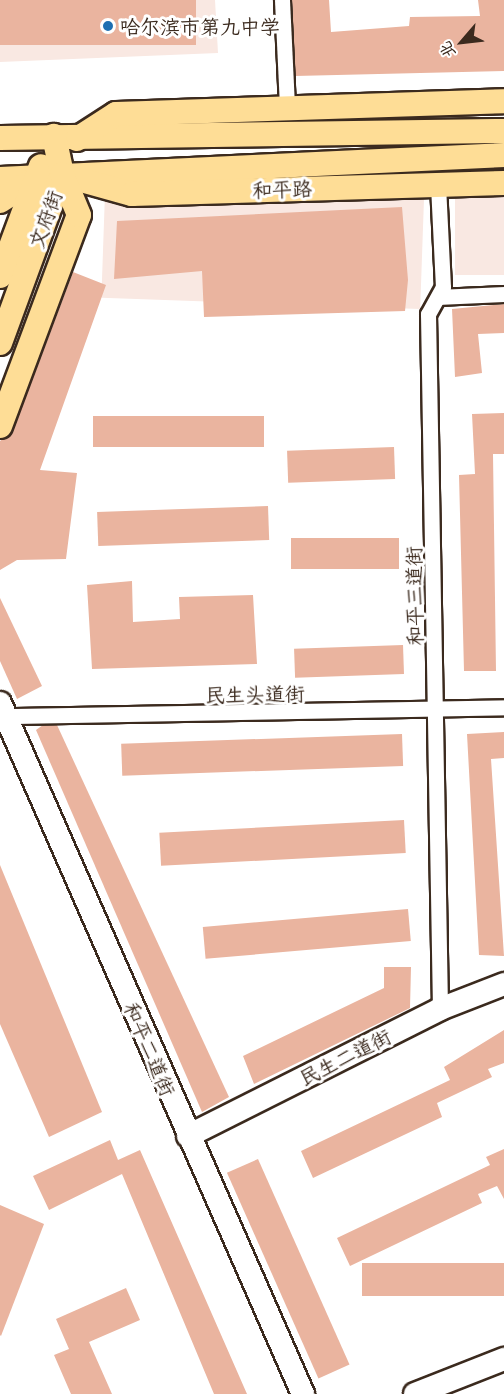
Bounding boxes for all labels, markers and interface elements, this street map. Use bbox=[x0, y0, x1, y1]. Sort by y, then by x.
north arrow bbox=[432, 12, 492, 72]
place label: 哈尔滨市第九中学 bbox=[120, 14, 280, 38]
marker: 哈尔滨市第九中学 bbox=[101, 19, 115, 33]
text: 北 bbox=[432, 38, 460, 63]
street label: 和平路 bbox=[252, 176, 312, 202]
street label: 文府街 bbox=[23, 187, 67, 251]
street label: 和平三道街 bbox=[401, 546, 427, 646]
street label: 民生头道街 bbox=[205, 681, 305, 707]
street label: 和平二道街 bbox=[119, 998, 181, 1100]
street label: 民生二道街 bbox=[295, 1024, 395, 1090]

